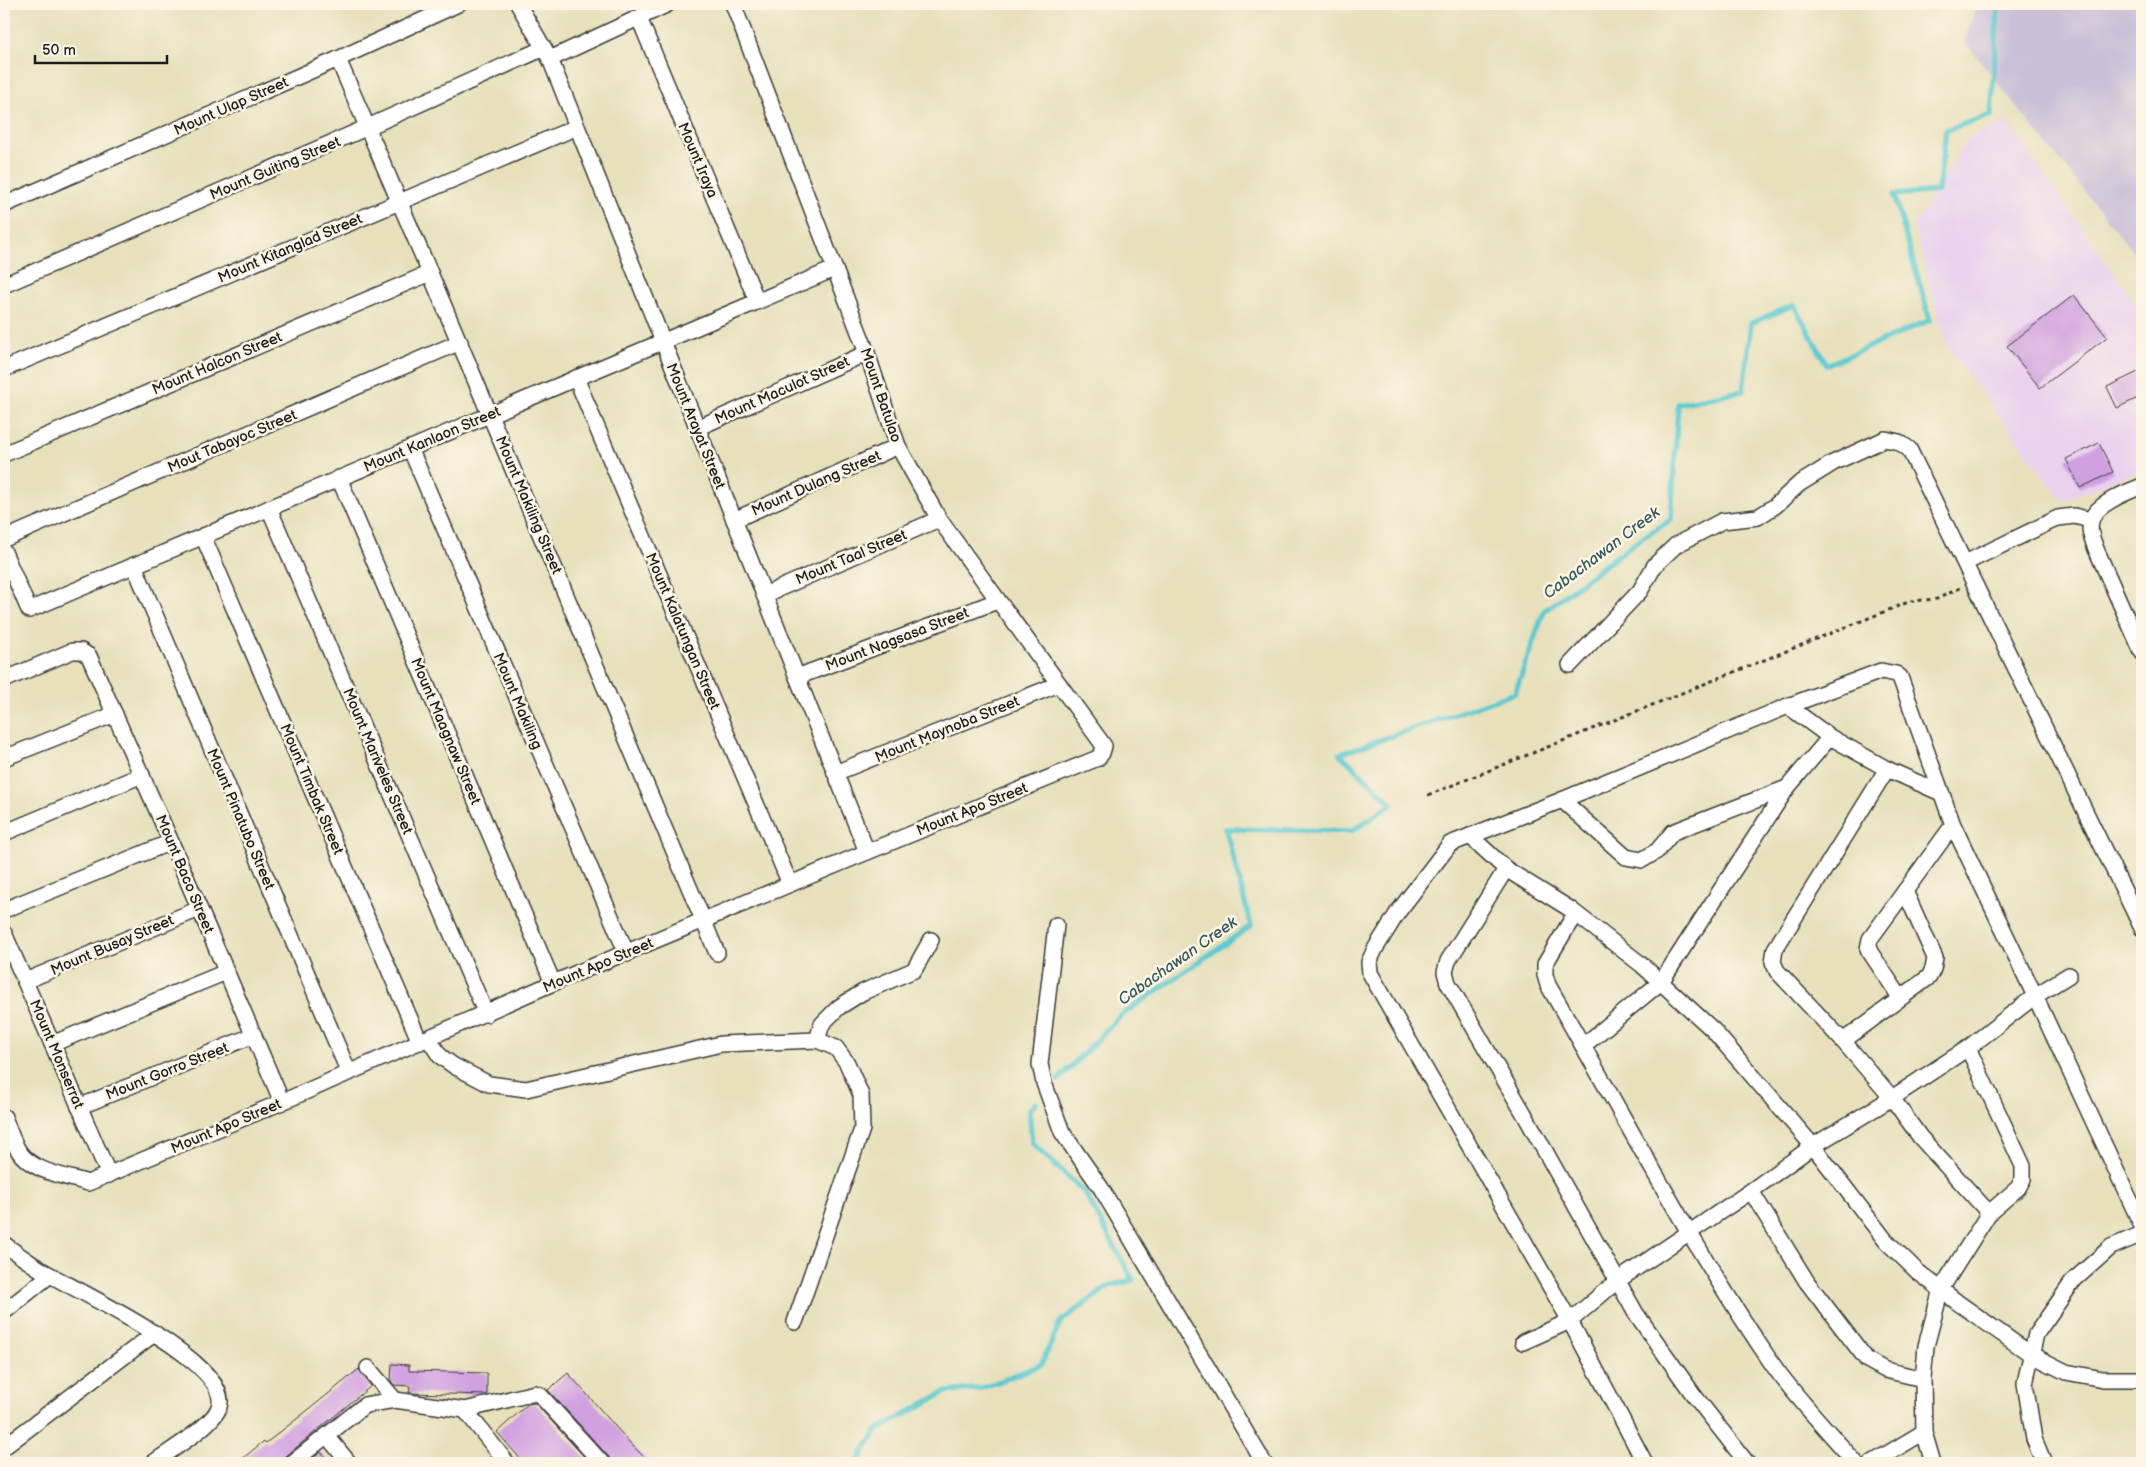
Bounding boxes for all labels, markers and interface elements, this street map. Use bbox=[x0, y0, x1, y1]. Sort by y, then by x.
scale bar bbox=[35, 32, 168, 64]
text: 50 m bbox=[42, 41, 76, 60]
street label: Mount Ulap Street bbox=[171, 73, 292, 140]
street label: Mount Iraya bbox=[673, 120, 722, 201]
street label: Mount Guiting Street bbox=[207, 132, 344, 205]
street label: Mount Kitanglad Street bbox=[215, 209, 366, 287]
street label: Mount Halcon Street bbox=[149, 327, 285, 399]
street label: Mount Batulao bbox=[855, 345, 906, 445]
street label: Mount Maculot Street bbox=[712, 352, 853, 429]
street label: Mount Arayat Street bbox=[662, 361, 730, 492]
street label: Mount Kanlaon Street bbox=[361, 402, 504, 477]
street label: Mout Tabayoc Street bbox=[165, 405, 300, 477]
street label: Mount Makiling Street bbox=[491, 433, 566, 577]
street label: Mount Dulang Street bbox=[748, 446, 884, 521]
water label: Cabachawan Creek bbox=[1540, 502, 1665, 603]
street label: Mount Taal Street bbox=[793, 525, 910, 589]
street label: Mount Kalatungan Street bbox=[641, 550, 724, 713]
street label: Mount Nagsasa Street bbox=[823, 603, 972, 676]
street label: Mount Makiling bbox=[489, 650, 546, 752]
street label: Mount Maagnaw Street bbox=[406, 655, 485, 808]
street label: Mount Mariveles Street bbox=[338, 685, 417, 838]
street label: Mount Maynoba Street bbox=[872, 692, 1022, 767]
street label: Mount Timbak Street bbox=[275, 721, 348, 858]
street label: Mount Pinatubo Street bbox=[202, 746, 279, 893]
street label: Mount Apo Street bbox=[914, 778, 1031, 840]
street label: Mount Baco Street bbox=[151, 812, 218, 937]
street label: Mount Busay Street bbox=[48, 911, 177, 980]
water label: Cabachawan Creek bbox=[1115, 912, 1242, 1009]
street label: Mount Apo Street bbox=[540, 933, 657, 997]
street label: Mount Monserrat bbox=[25, 997, 88, 1112]
street label: Mount Gorro Street bbox=[103, 1038, 232, 1105]
street label: Mount Apo Street bbox=[168, 1094, 285, 1158]

